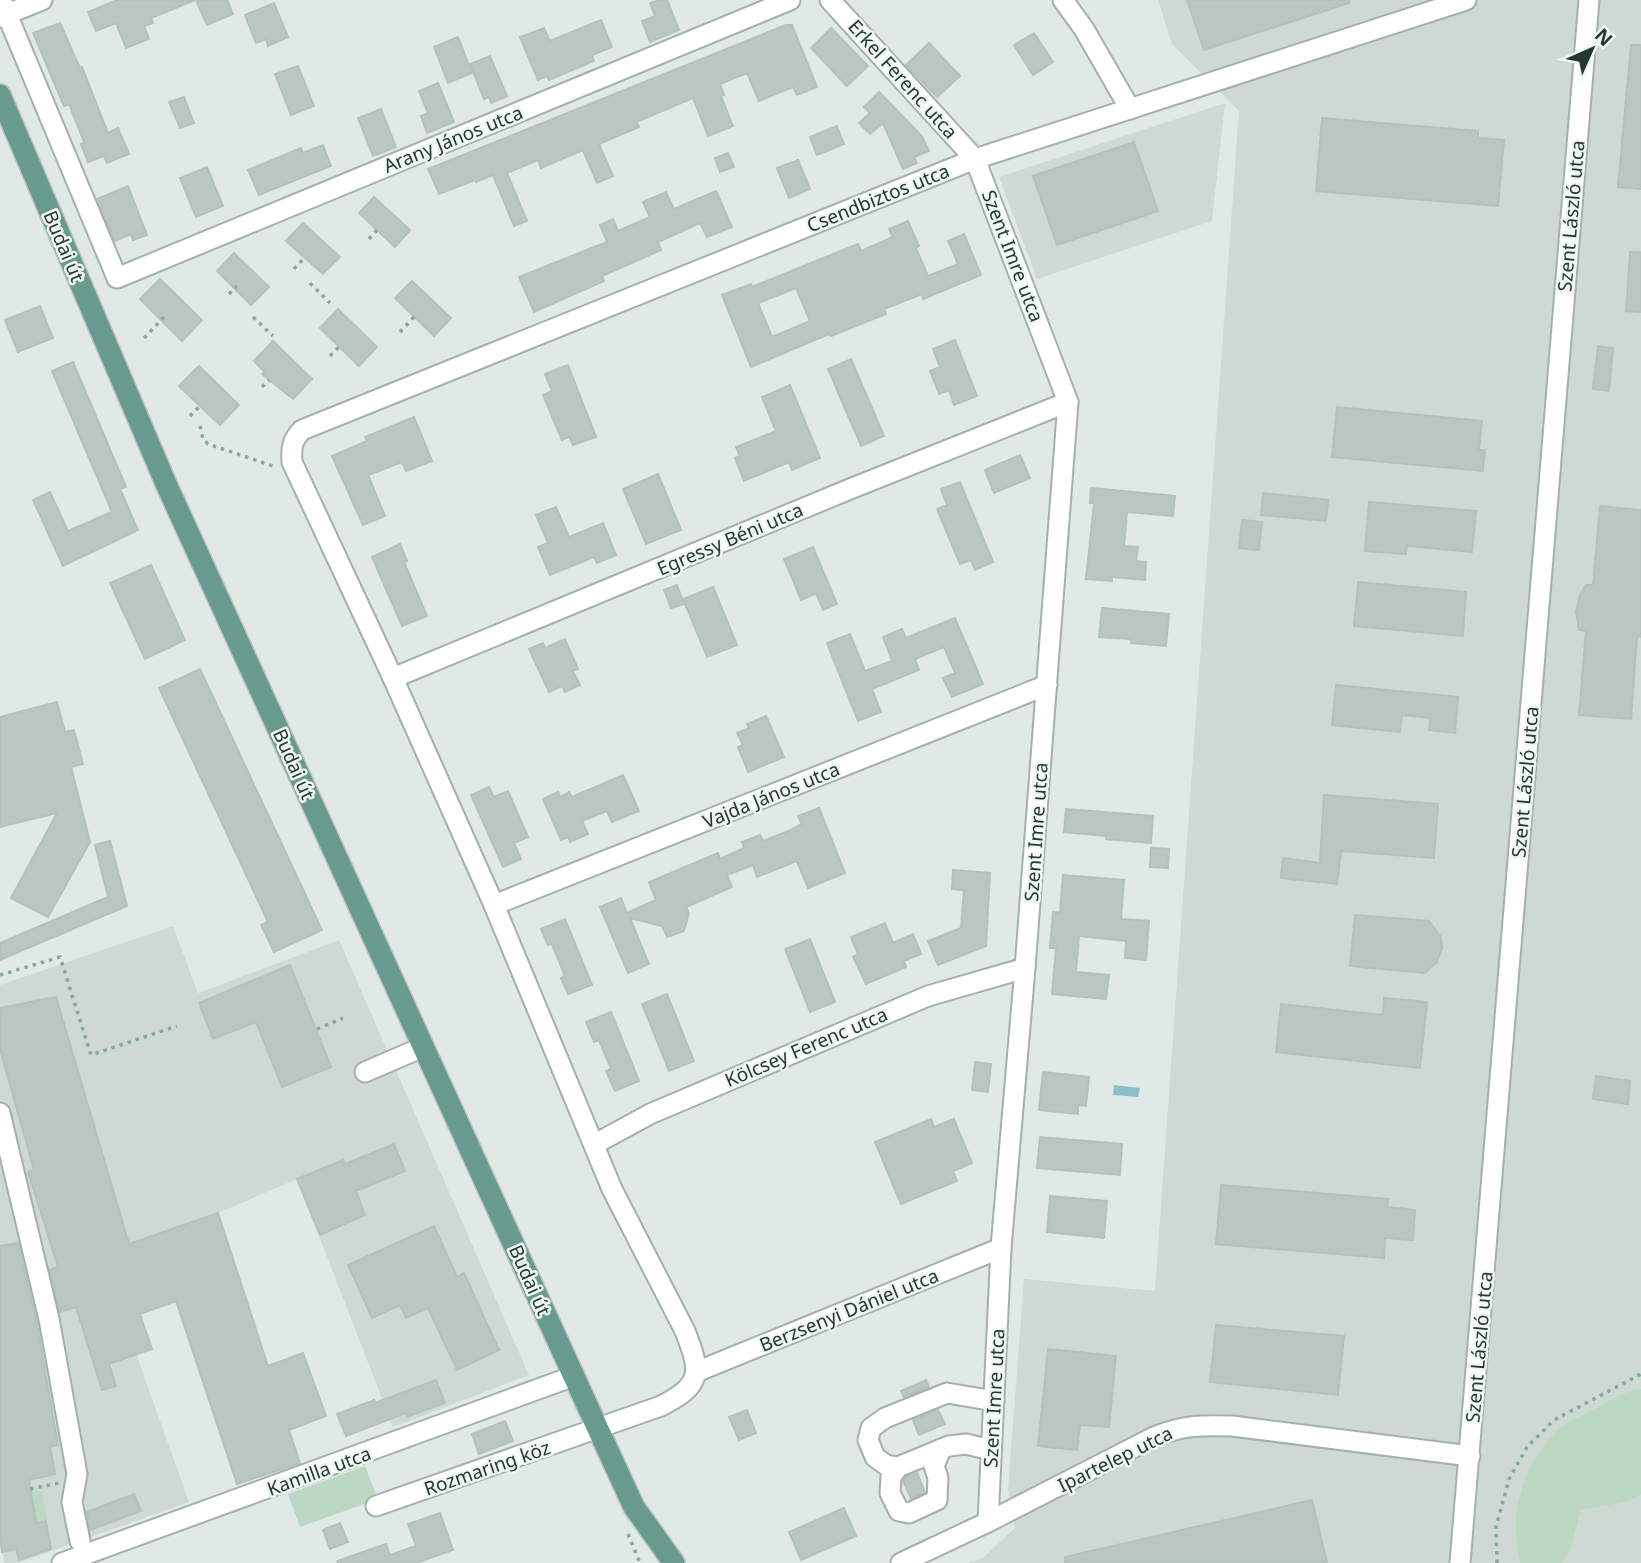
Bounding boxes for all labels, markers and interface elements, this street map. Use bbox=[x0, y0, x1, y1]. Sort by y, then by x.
street label: Erkel Ferenc utca bbox=[842, 14, 964, 144]
north arrow bbox=[1557, 14, 1627, 84]
text: N bbox=[1589, 22, 1619, 52]
street label: Arany János utca bbox=[379, 99, 527, 179]
street label: Szent László utca bbox=[1551, 139, 1591, 293]
street label: Csendbiztos utca bbox=[803, 158, 953, 238]
street label: Szent Imre utca bbox=[976, 186, 1050, 326]
street label: Budai út bbox=[37, 206, 91, 286]
street label: Egressy Béni utca bbox=[653, 496, 807, 582]
street label: Szent László utca bbox=[1505, 705, 1545, 859]
street label: Budai út bbox=[267, 725, 321, 804]
street label: Vajda János utca bbox=[699, 756, 843, 834]
street label: Szent Imre utca bbox=[1018, 762, 1054, 902]
street label: Kölcsey Ferenc utca bbox=[721, 1001, 891, 1093]
street label: Budai út bbox=[503, 1241, 557, 1320]
street label: Berzsenyi Dániel utca bbox=[756, 1262, 942, 1358]
street label: Szent László utca bbox=[1459, 1270, 1499, 1424]
street label: Szent Imre utca bbox=[977, 1328, 1011, 1468]
street label: Ipartelep utca bbox=[1053, 1420, 1177, 1498]
street label: Rozmaring köz bbox=[420, 1434, 554, 1502]
street label: Kamilla utca bbox=[263, 1440, 375, 1502]

